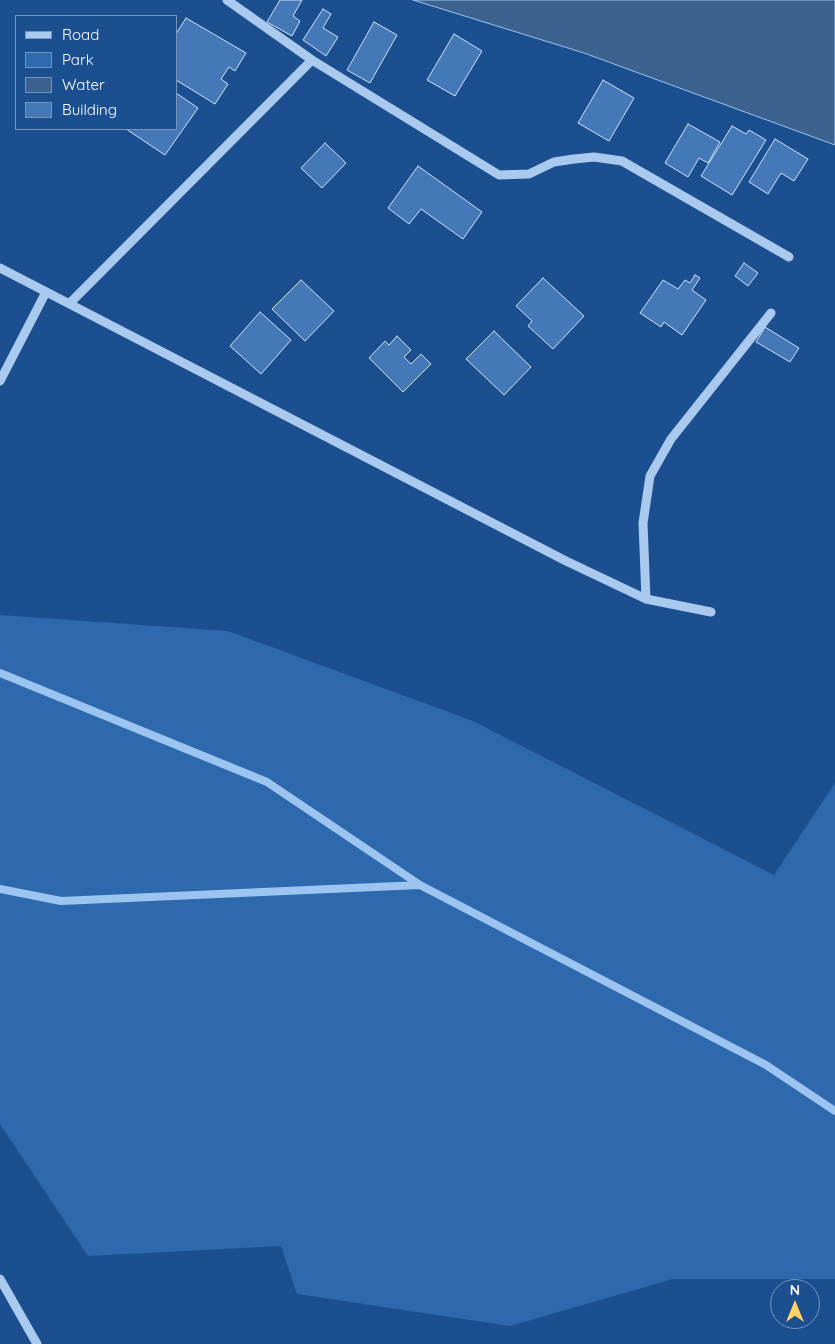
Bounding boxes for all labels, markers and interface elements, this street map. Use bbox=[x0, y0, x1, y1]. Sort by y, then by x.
legend bbox=[15, 15, 178, 130]
text: Road bbox=[62, 25, 99, 44]
text: Park bbox=[62, 50, 94, 69]
text: Water bbox=[62, 75, 105, 94]
text: Building bbox=[62, 100, 117, 119]
north arrow bbox=[770, 1279, 820, 1329]
text: N bbox=[790, 1281, 800, 1299]

